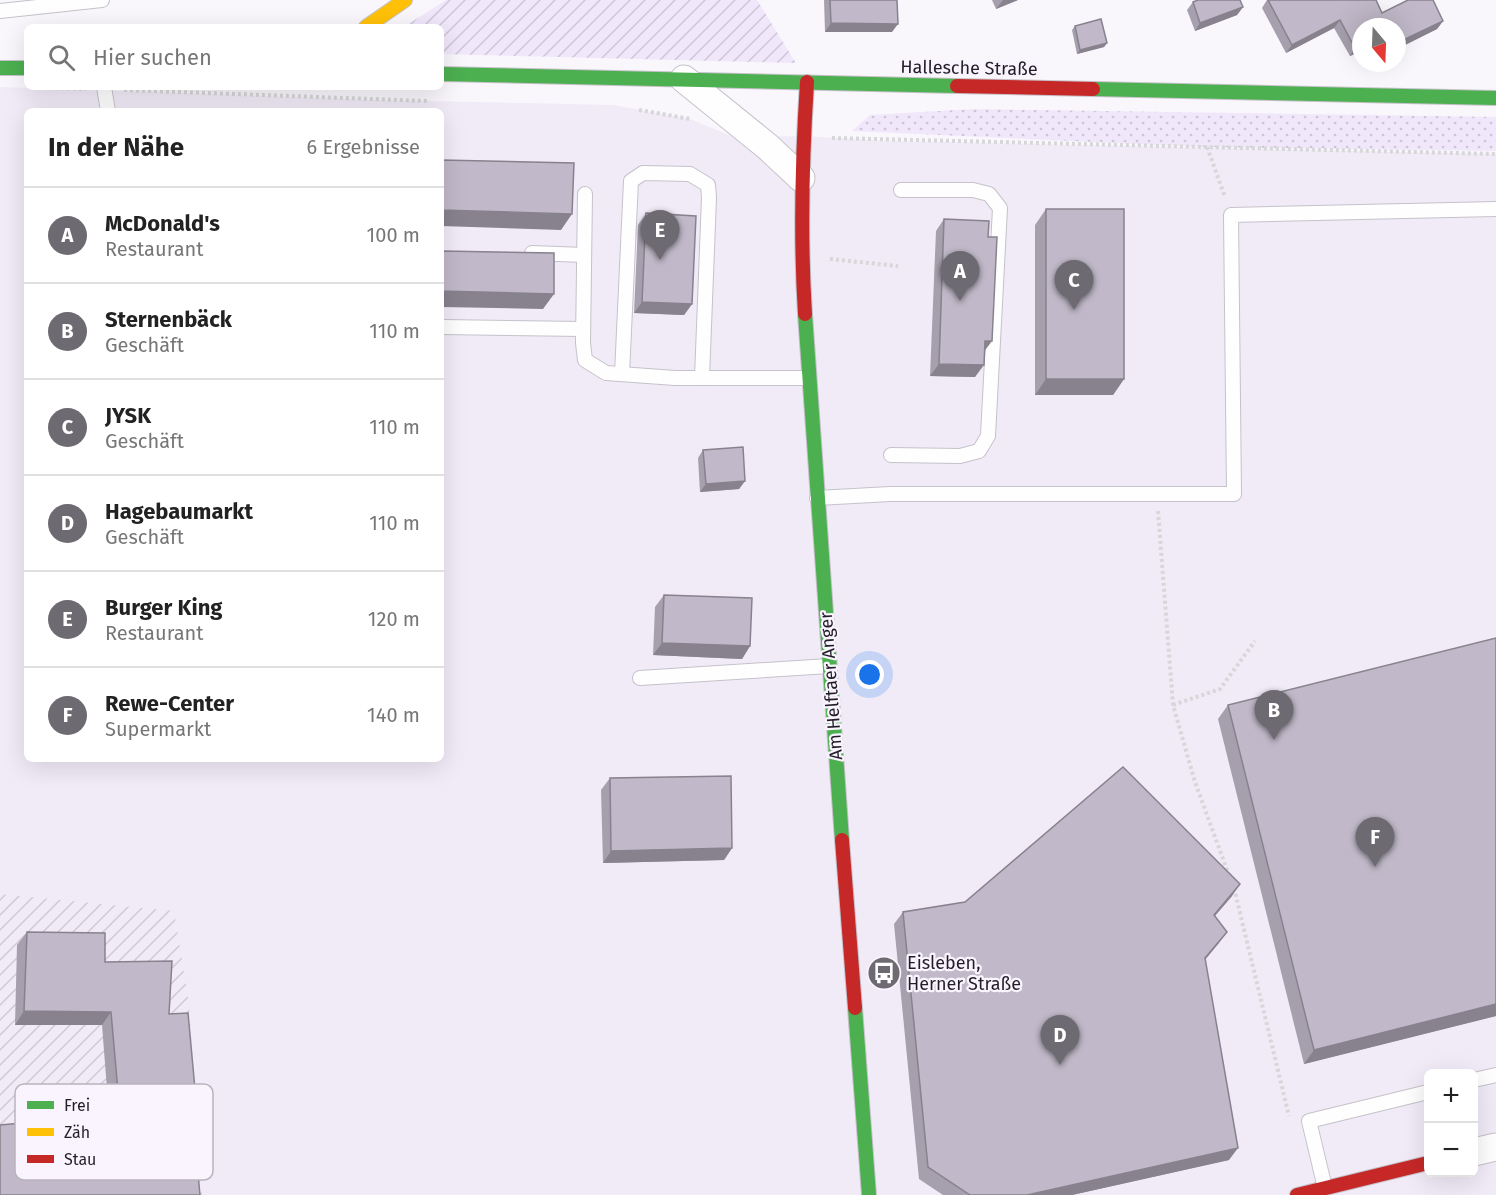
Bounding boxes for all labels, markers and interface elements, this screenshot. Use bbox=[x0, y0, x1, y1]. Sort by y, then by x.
north arrow bbox=[1352, 18, 1406, 72]
search box bbox=[24, 24, 444, 90]
icon: search bbox=[45, 41, 78, 74]
text: Hier suchen bbox=[93, 44, 212, 71]
street label: Hallesche Straße bbox=[900, 56, 1038, 80]
text: In der Nähe bbox=[48, 132, 184, 163]
text: 6 Ergebnisse bbox=[307, 135, 420, 159]
text: McDonald's bbox=[105, 210, 220, 237]
pin: E bbox=[640, 210, 680, 260]
text: A bbox=[62, 223, 73, 247]
text: 100 m bbox=[367, 223, 420, 247]
text: Restaurant bbox=[105, 237, 203, 261]
pin: A bbox=[940, 252, 980, 301]
pin: C bbox=[1054, 260, 1094, 310]
text: Sternenbäck bbox=[105, 306, 232, 333]
text: B bbox=[61, 319, 74, 343]
text: 110 m bbox=[369, 319, 420, 343]
text: Geschäft bbox=[105, 333, 184, 357]
text: JYSK bbox=[105, 402, 151, 429]
text: C bbox=[62, 415, 73, 439]
text: 110 m bbox=[369, 415, 420, 439]
text: Geschäft bbox=[105, 429, 184, 453]
text: Hagebaumarkt bbox=[105, 498, 253, 525]
text: D bbox=[61, 511, 74, 535]
text: 110 m bbox=[369, 511, 420, 535]
text: Geschäft bbox=[105, 525, 184, 549]
text: Burger King bbox=[105, 594, 222, 621]
text: E bbox=[62, 607, 73, 631]
text: 120 m bbox=[368, 607, 420, 631]
street label: Am Helftaer Anger bbox=[815, 611, 847, 761]
text: Restaurant bbox=[105, 621, 203, 645]
your location bbox=[855, 660, 884, 689]
text: Rewe-Center bbox=[105, 690, 234, 717]
pin: B bbox=[1254, 690, 1294, 740]
text: F bbox=[63, 703, 72, 727]
text: 140 m bbox=[367, 703, 420, 727]
text: Supermarkt bbox=[105, 717, 211, 741]
pin: F bbox=[1356, 818, 1394, 867]
place label: Eisleben, Herner Straße bbox=[907, 952, 1021, 995]
bus stop icon: Eisleben, Herner Straße bbox=[866, 955, 902, 991]
pin: D bbox=[1040, 1016, 1080, 1065]
map controls bbox=[1424, 1069, 1478, 1177]
button: + bbox=[1424, 1069, 1478, 1123]
legend bbox=[15, 1084, 213, 1180]
text: Frei bbox=[64, 1096, 90, 1115]
text: Zäh bbox=[64, 1123, 90, 1142]
button: − bbox=[1424, 1123, 1478, 1177]
text: Stau bbox=[64, 1150, 96, 1169]

